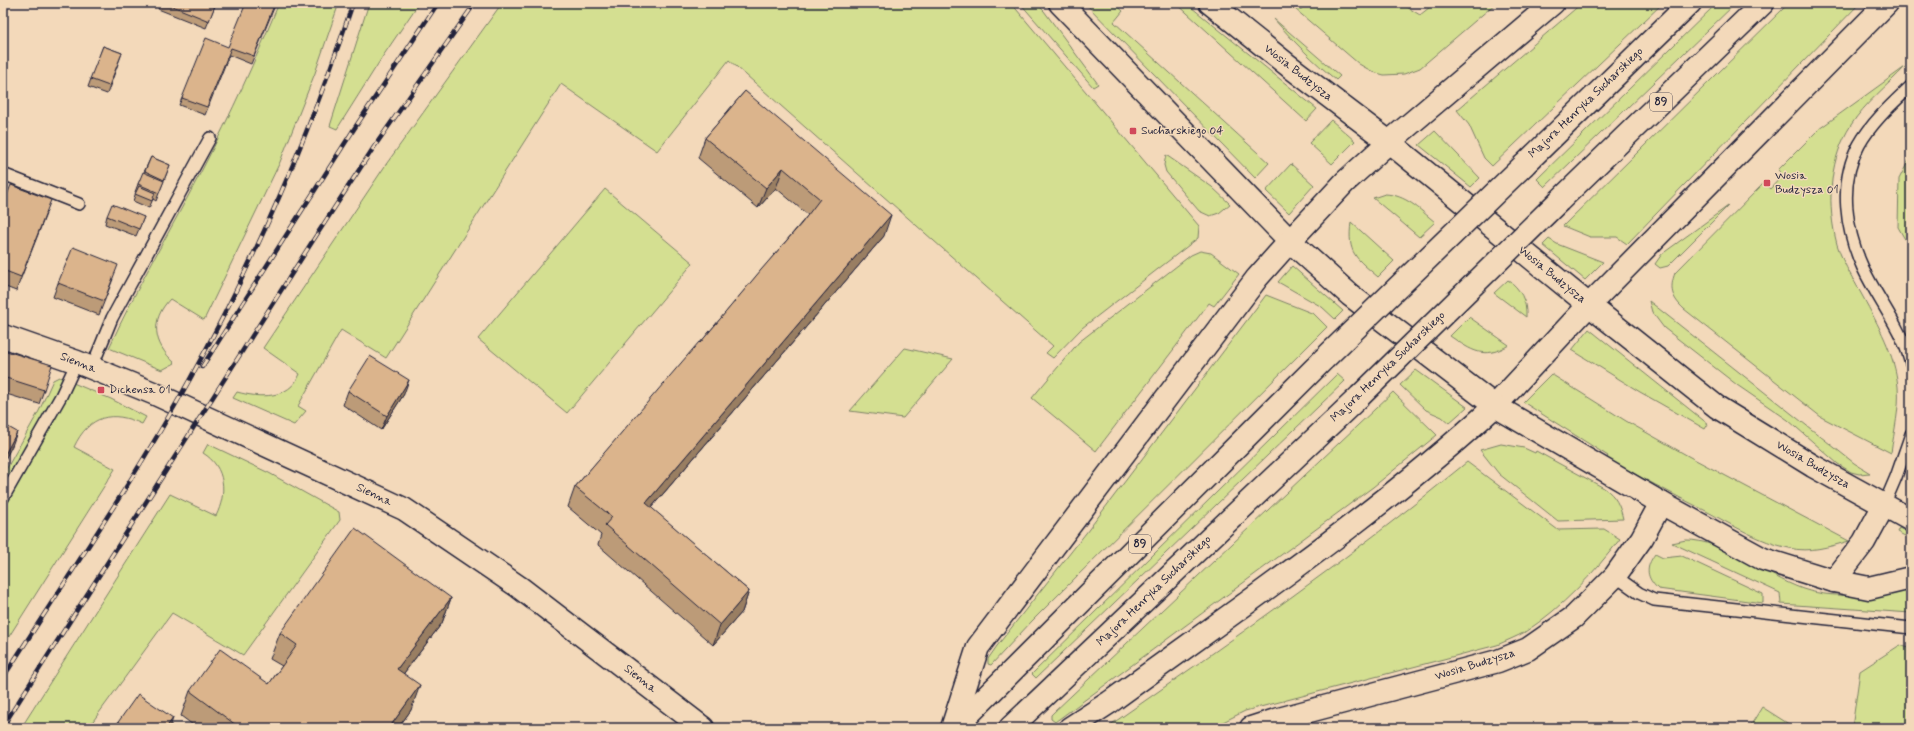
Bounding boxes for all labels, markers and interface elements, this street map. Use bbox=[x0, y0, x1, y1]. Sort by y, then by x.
street label: Wosia Budzysza bbox=[1260, 41, 1336, 105]
street label: Majora Henryka Sucharskiego bbox=[1525, 44, 1647, 162]
road number: 89 bbox=[1650, 93, 1672, 111]
place label: Sucharskiego 04 bbox=[1141, 123, 1224, 139]
marker: Sucharskiego 04 bbox=[1128, 126, 1138, 136]
place label: Wosia Budzysza 01 bbox=[1775, 168, 1839, 198]
marker: Wosia Budzysza 01 bbox=[1762, 178, 1772, 188]
street label: Wosia Budzysza bbox=[1515, 243, 1589, 307]
street label: Majora Henryka Sucharskiego bbox=[1327, 308, 1449, 426]
street label: Sienna bbox=[58, 349, 99, 377]
place label: Dickensa 01 bbox=[109, 382, 171, 398]
marker: Dickensa 01 bbox=[96, 385, 106, 395]
street label: Wosia Budzysza bbox=[1773, 437, 1853, 493]
street label: Sienna bbox=[354, 480, 395, 510]
street label: Majora Henryka Sucharskiego bbox=[1093, 532, 1215, 650]
road number: 89 bbox=[1129, 535, 1151, 553]
street label: Wosia Budzysza bbox=[1433, 645, 1517, 685]
street label: Sienna bbox=[620, 661, 660, 697]

